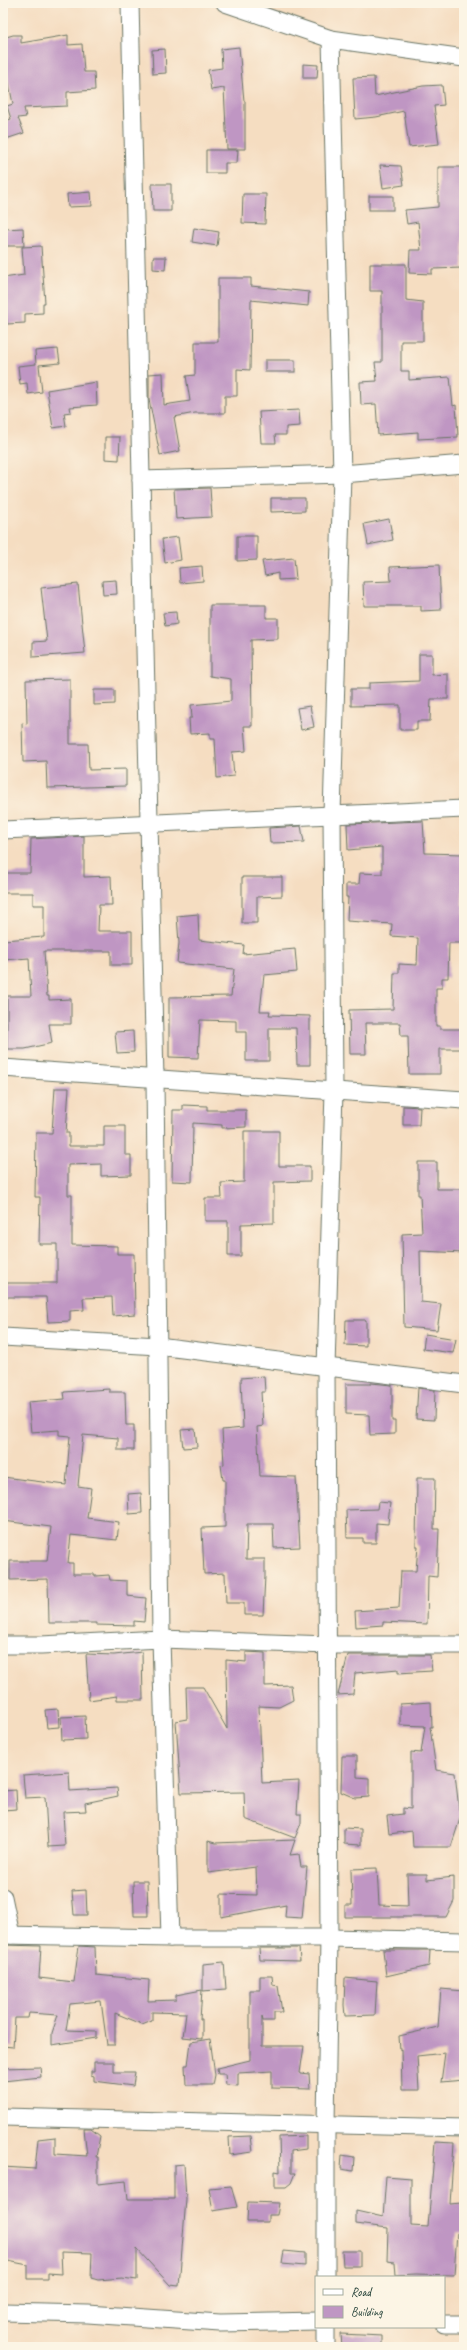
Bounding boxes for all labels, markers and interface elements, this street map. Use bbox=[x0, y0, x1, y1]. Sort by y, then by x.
legend bbox=[315, 2276, 445, 2328]
text: Road bbox=[351, 2284, 373, 2300]
text: Building bbox=[351, 2304, 383, 2320]

